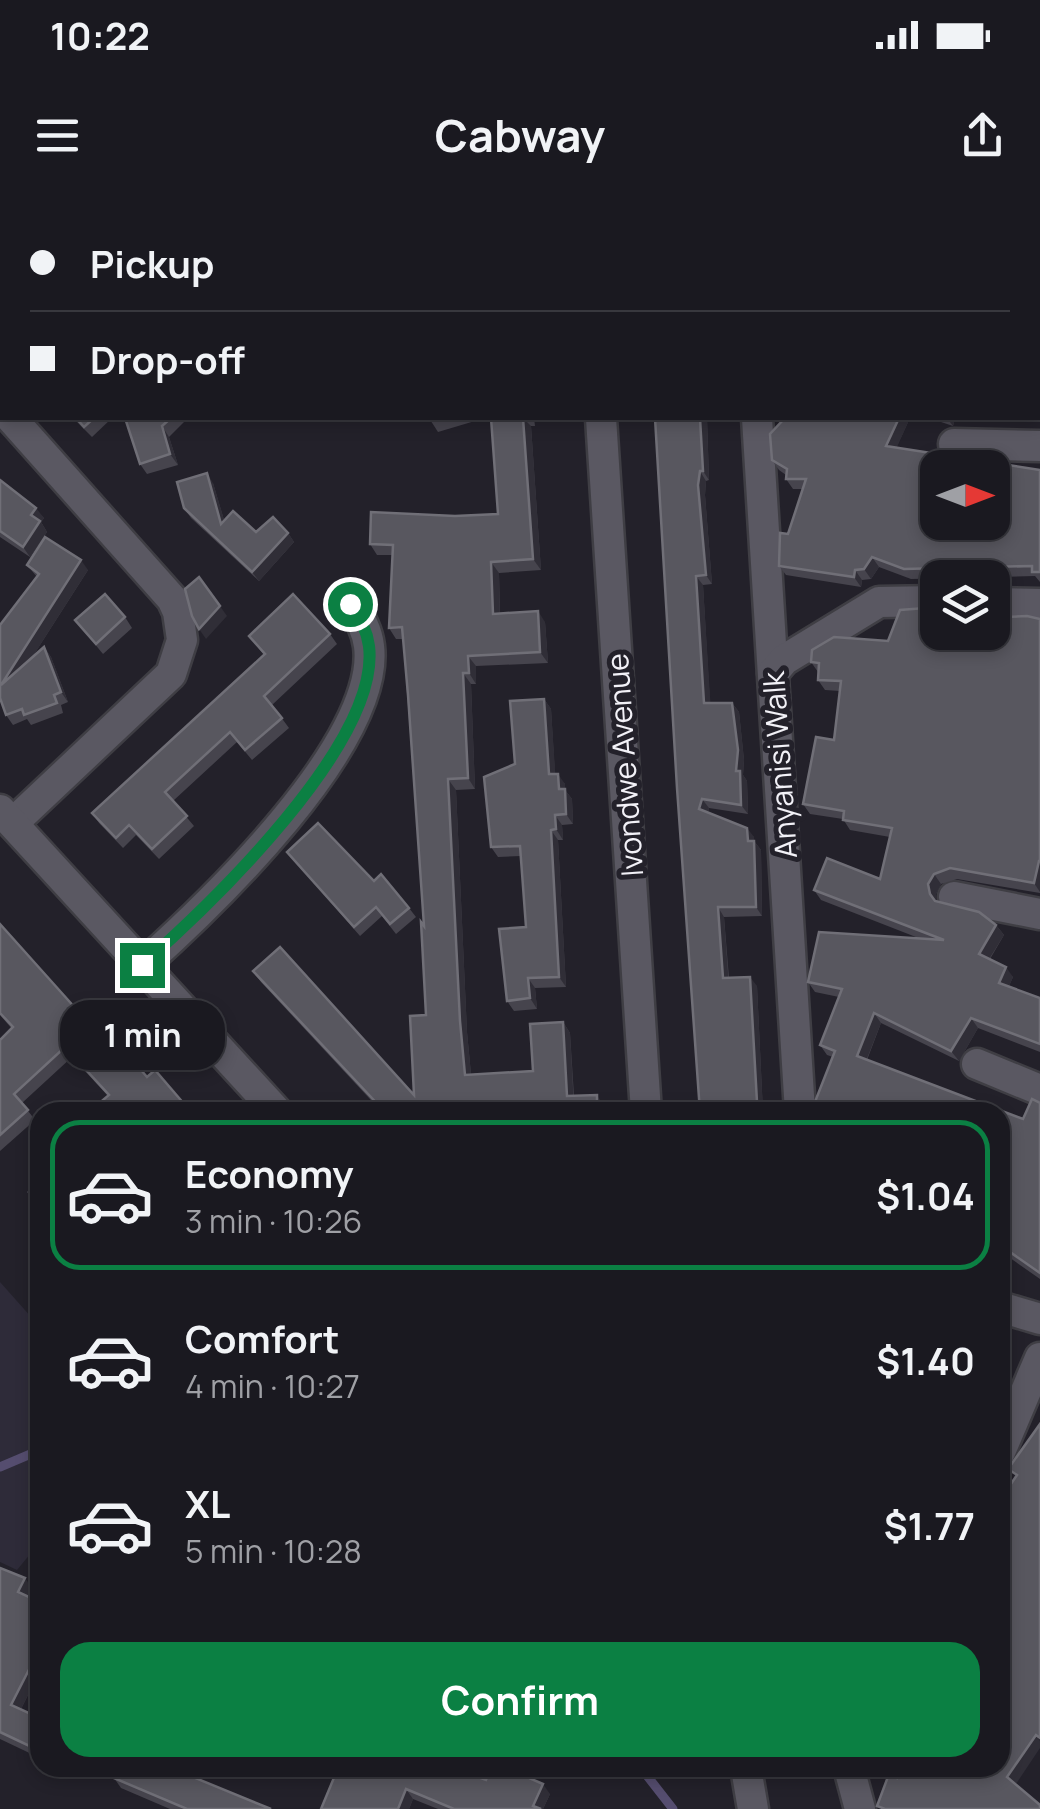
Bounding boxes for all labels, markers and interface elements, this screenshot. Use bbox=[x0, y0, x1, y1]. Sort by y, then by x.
text: 10:22 bbox=[50, 9, 150, 61]
text: Cabway bbox=[435, 104, 605, 166]
icon: menu bbox=[30, 108, 85, 163]
icon: share bbox=[955, 108, 1010, 163]
text: Pickup bbox=[90, 237, 214, 289]
text: Drop-off bbox=[90, 333, 245, 385]
north arrow bbox=[920, 450, 1010, 540]
map controls bbox=[920, 450, 1010, 650]
button: layers bbox=[920, 560, 1010, 650]
route start bbox=[328, 582, 373, 627]
street label: Ivondwe Avenue bbox=[596, 652, 652, 878]
street label: Anyanisi Walk bbox=[752, 669, 806, 860]
route end bbox=[120, 943, 165, 988]
callout: 1 min bbox=[59, 1000, 224, 1070]
text: 1 min bbox=[103, 1013, 182, 1057]
text: Economy bbox=[185, 1147, 354, 1199]
icon: car bbox=[65, 1150, 155, 1240]
text: $1.04 bbox=[876, 1169, 975, 1221]
text: 3 min · 10:26 bbox=[185, 1199, 362, 1243]
text: Comfort bbox=[185, 1312, 339, 1364]
icon: car bbox=[65, 1315, 155, 1405]
text: $1.40 bbox=[876, 1334, 975, 1386]
text: 4 min · 10:27 bbox=[185, 1364, 360, 1408]
text: XL bbox=[185, 1477, 230, 1529]
icon: car bbox=[65, 1480, 155, 1570]
text: $1.77 bbox=[884, 1499, 975, 1551]
text: 5 min · 10:28 bbox=[185, 1529, 362, 1573]
button: Confirm bbox=[60, 1642, 980, 1757]

